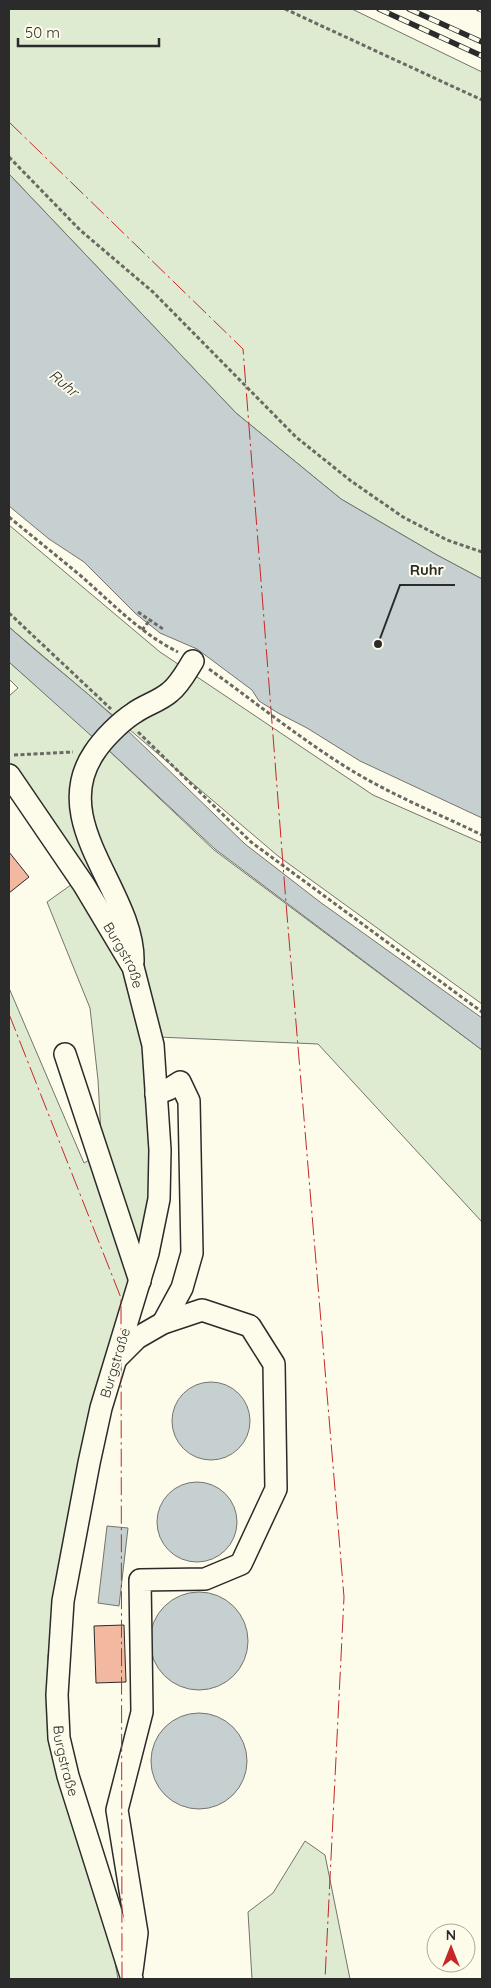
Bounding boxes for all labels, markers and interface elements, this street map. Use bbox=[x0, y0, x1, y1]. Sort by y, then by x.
scale bar bbox=[18, 15, 159, 47]
text: 50 m bbox=[25, 23, 60, 42]
water label: Ruhr bbox=[45, 365, 84, 402]
callout: Ruhr bbox=[400, 555, 455, 585]
text: Ruhr bbox=[410, 560, 445, 579]
street label: Burgstraße bbox=[99, 919, 147, 990]
street label: Burgstraße bbox=[96, 1326, 134, 1400]
street label: Burgstraße bbox=[49, 1725, 83, 1798]
north arrow bbox=[426, 1923, 476, 1973]
text: N bbox=[446, 1926, 456, 1944]

